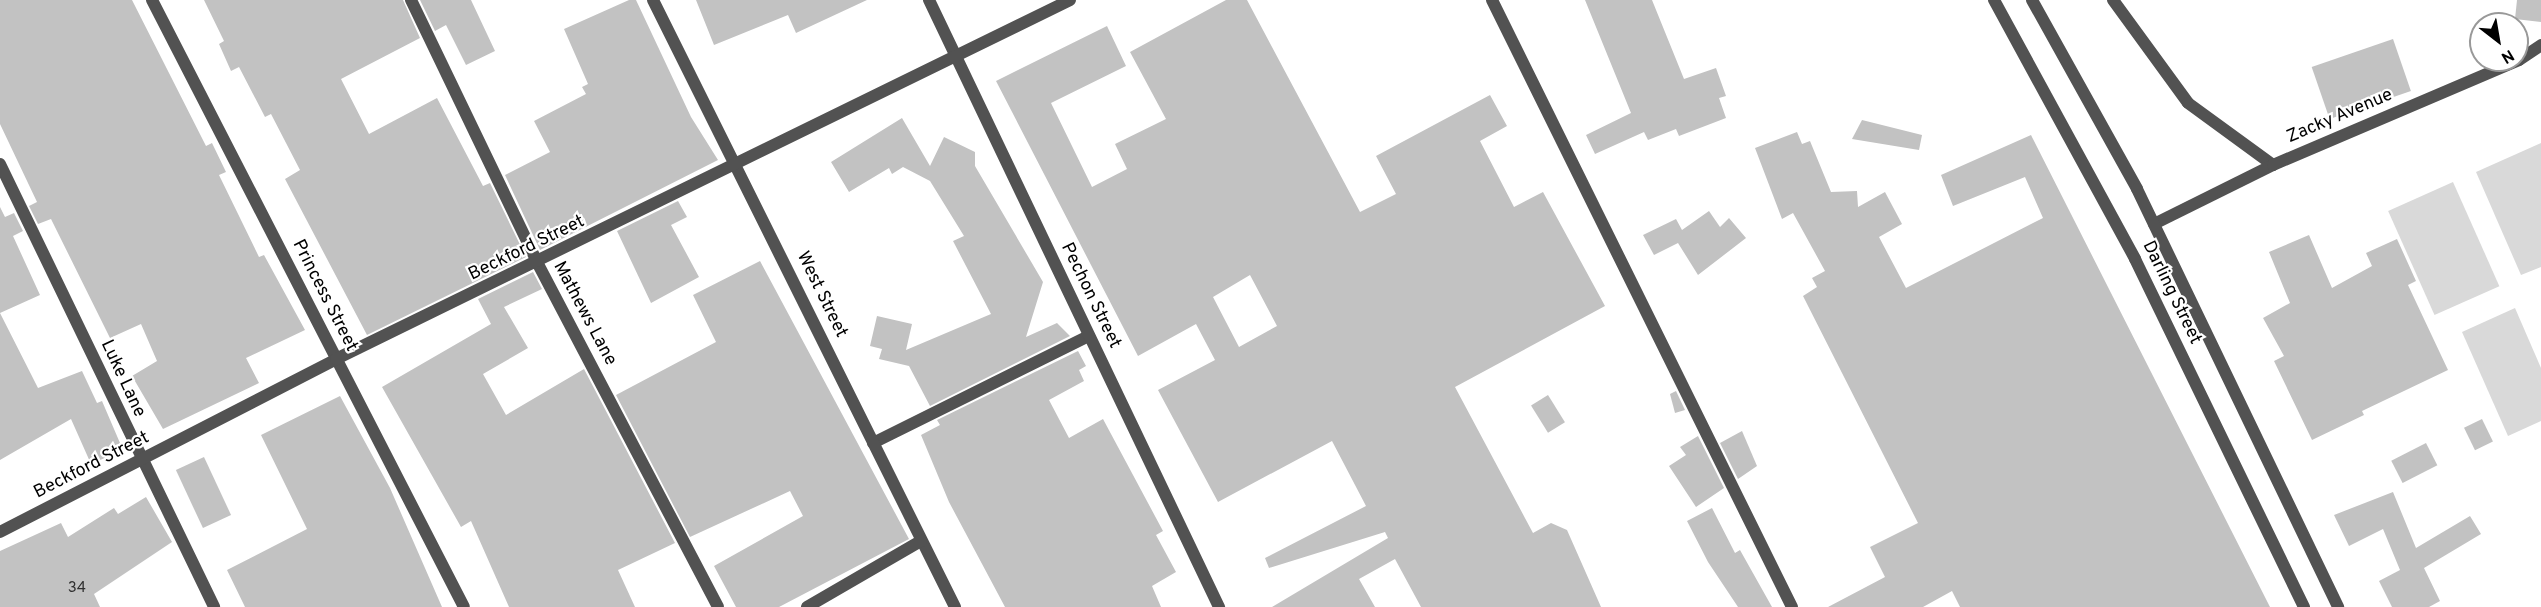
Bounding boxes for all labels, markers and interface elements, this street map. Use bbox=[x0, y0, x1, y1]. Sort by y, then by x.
north arrow bbox=[2469, 12, 2529, 72]
text: N bbox=[2497, 44, 2517, 67]
street label: Zacky Avenue bbox=[2283, 85, 2397, 149]
street label: Beckford Street bbox=[465, 212, 589, 286]
street label: Princess Street bbox=[287, 237, 361, 355]
street label: Darling Street bbox=[2137, 238, 2205, 348]
street label: Pechon Street bbox=[1055, 240, 1125, 352]
street label: West Street bbox=[791, 248, 851, 342]
street label: Mathews Lane bbox=[548, 258, 620, 370]
street label: Luke Lane bbox=[95, 337, 149, 421]
street label: Beckford Street bbox=[31, 428, 153, 504]
house number: 34 bbox=[68, 580, 86, 598]

